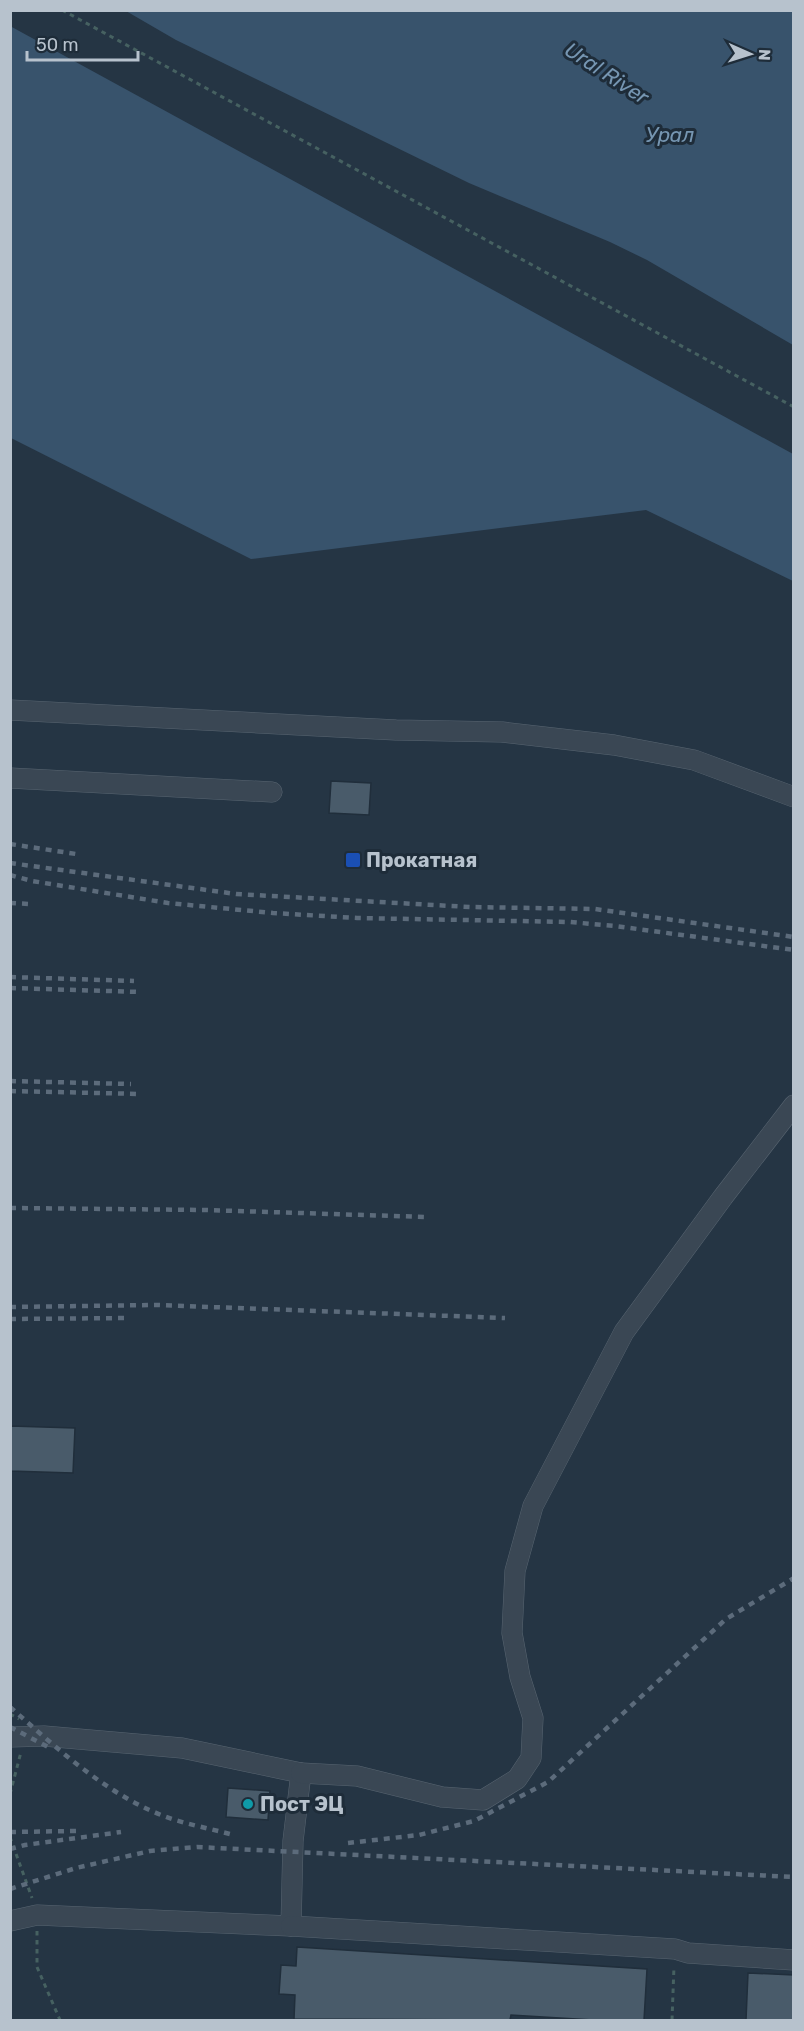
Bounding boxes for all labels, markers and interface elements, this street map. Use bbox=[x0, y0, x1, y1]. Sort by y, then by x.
scale bar bbox=[27, 24, 138, 62]
north arrow bbox=[720, 24, 780, 84]
text: 50 m bbox=[36, 34, 79, 56]
water label: Ural River bbox=[560, 37, 655, 110]
text: N bbox=[755, 49, 774, 61]
water label: Урал bbox=[646, 122, 694, 147]
place label: Прокатная bbox=[366, 848, 477, 872]
marker: Прокатная bbox=[344, 851, 362, 869]
place label: Пост ЭЦ bbox=[260, 1792, 344, 1816]
marker: Пост ЭЦ bbox=[241, 1797, 255, 1811]

